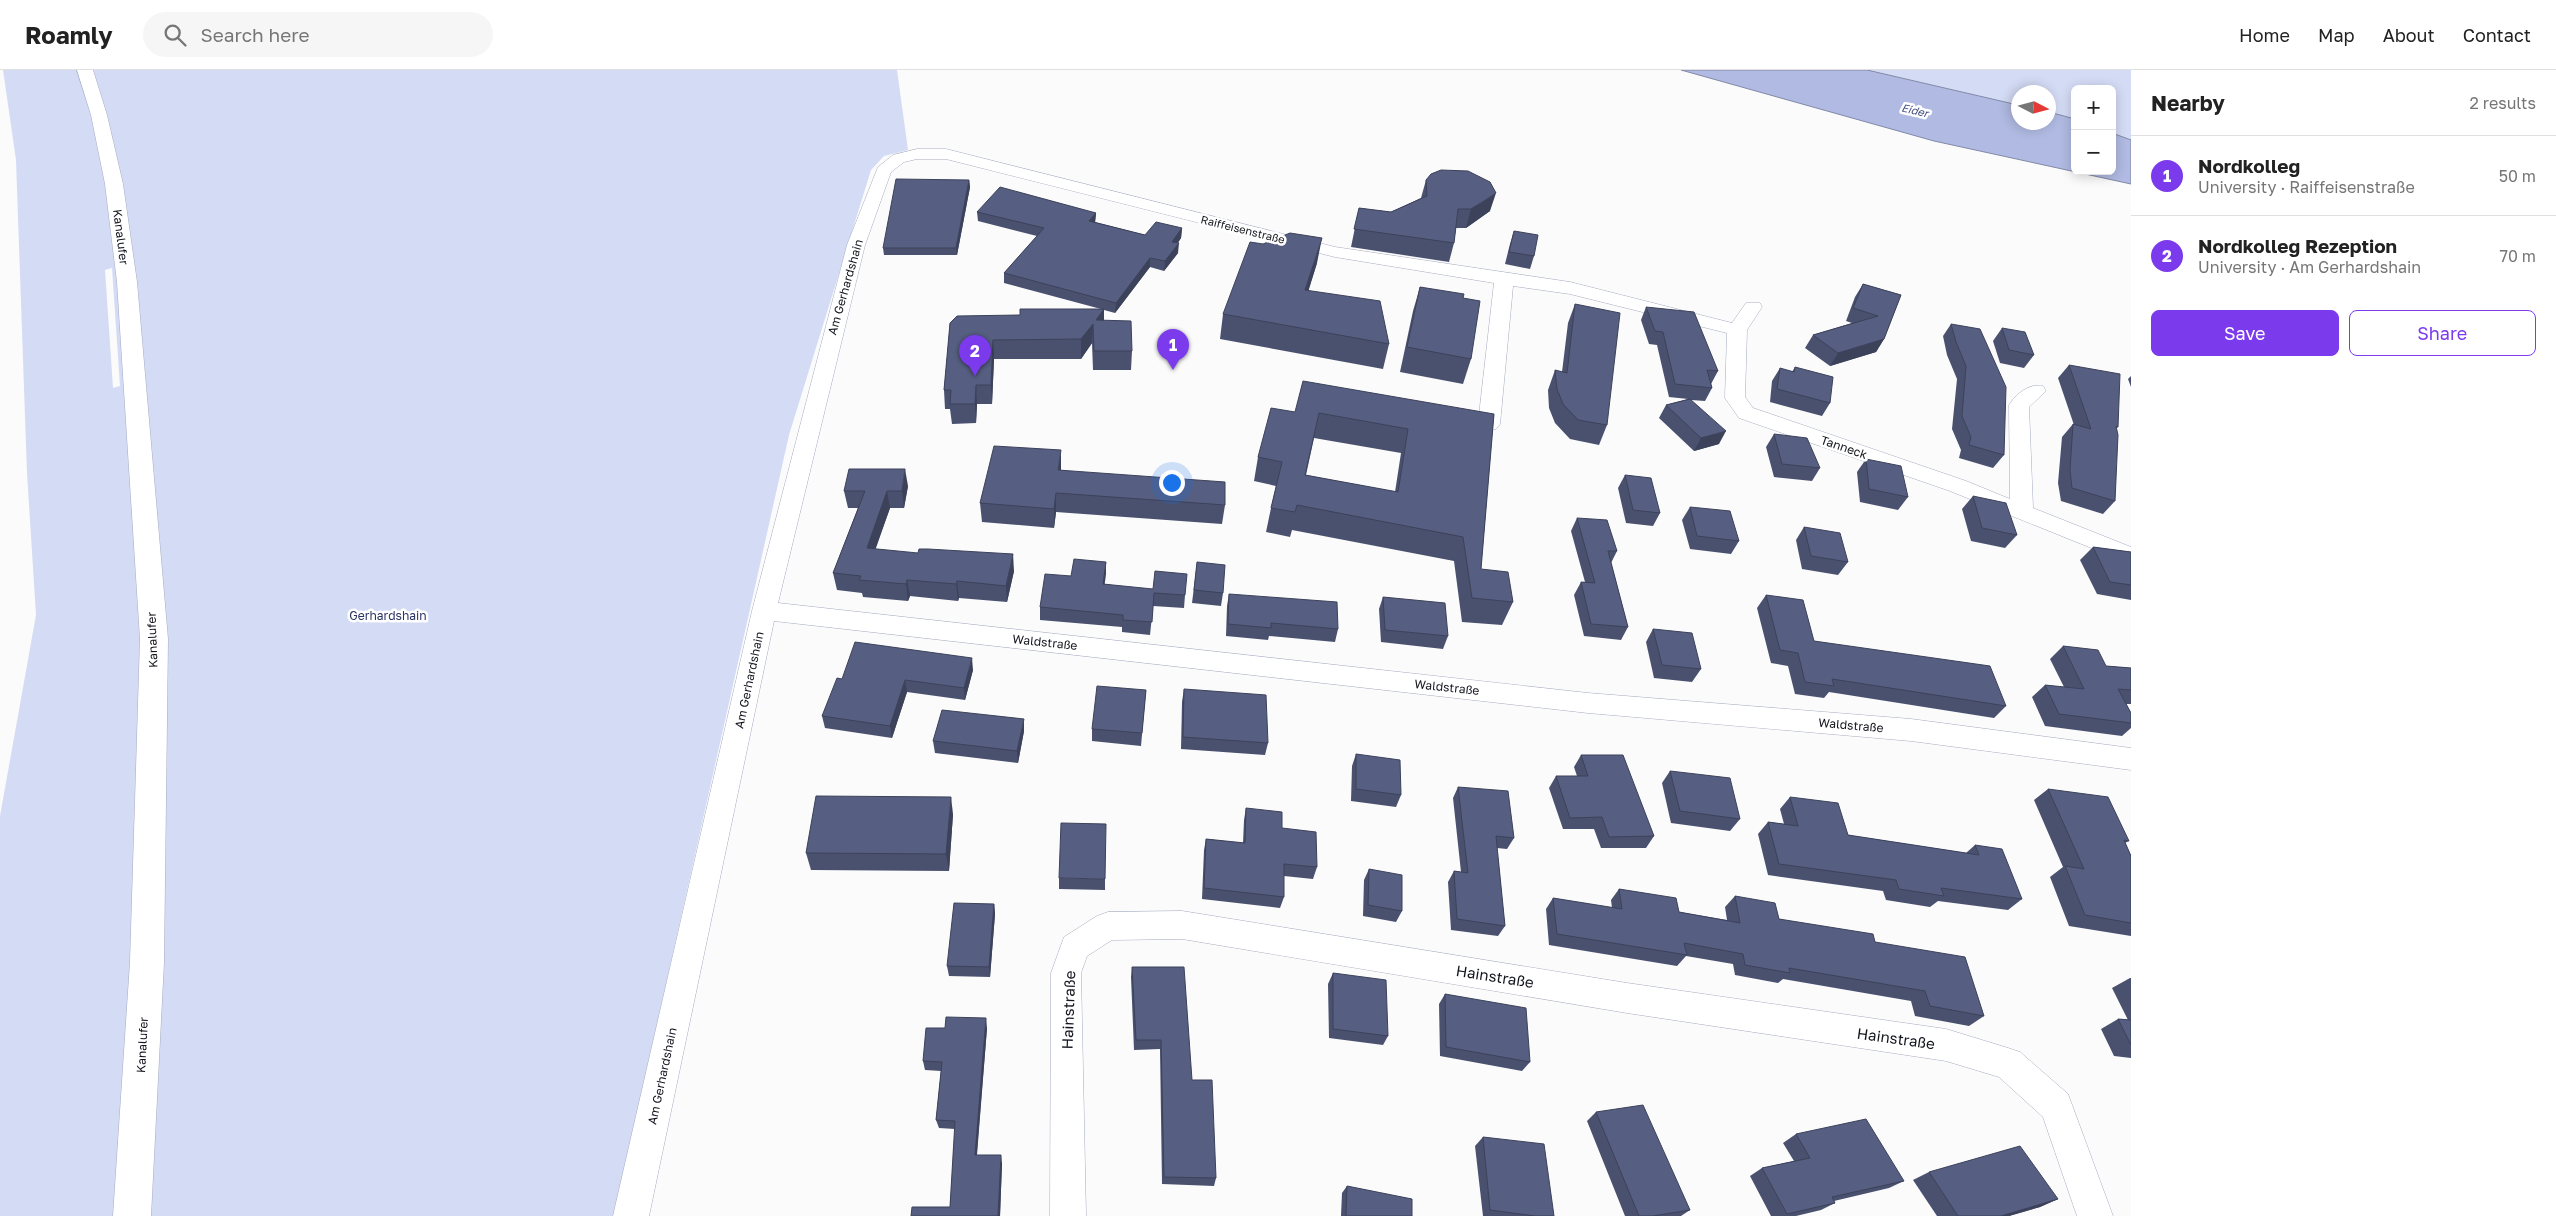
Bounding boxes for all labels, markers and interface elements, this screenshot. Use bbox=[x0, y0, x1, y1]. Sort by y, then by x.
search box bbox=[143, 12, 493, 57]
text: Roamly bbox=[25, 20, 113, 49]
icon: search bbox=[161, 21, 189, 49]
text: Search here bbox=[201, 23, 309, 46]
text: Home bbox=[2239, 24, 2290, 46]
text: Map bbox=[2318, 24, 2355, 46]
text: About bbox=[2383, 24, 2435, 46]
text: Contact bbox=[2463, 24, 2531, 46]
north arrow bbox=[2011, 85, 2056, 130]
map controls bbox=[2071, 85, 2116, 175]
button: + bbox=[2071, 85, 2116, 130]
text: Nearby bbox=[2151, 90, 2225, 116]
text: 2 results bbox=[2470, 93, 2536, 113]
water label: Eider bbox=[1900, 101, 1931, 120]
button: − bbox=[2071, 130, 2116, 175]
text: Nordkolleg bbox=[2198, 154, 2300, 177]
text: 1 bbox=[2163, 166, 2171, 186]
text: 50 m bbox=[2499, 166, 2536, 186]
text: University · Raiffeisenstraße bbox=[2198, 177, 2415, 197]
street label: Kanalufer bbox=[110, 208, 132, 266]
street label: Raiffeisenstraße bbox=[1200, 212, 1286, 246]
text: Nordkolleg Rezeption bbox=[2198, 234, 2397, 257]
street label: Am Gerhardshain bbox=[824, 237, 866, 337]
text: 2 bbox=[2162, 246, 2172, 266]
text: 70 m bbox=[2499, 246, 2536, 266]
text: University · Am Gerhardshain bbox=[2198, 257, 2421, 277]
button: Save bbox=[2151, 310, 2339, 356]
button: Share bbox=[2349, 310, 2536, 356]
pin: 1 bbox=[1157, 329, 1189, 370]
pin: 2 bbox=[959, 335, 991, 376]
street label: Tanneck bbox=[1819, 432, 1869, 462]
your location bbox=[1159, 470, 1185, 496]
park label: Gerhardshain bbox=[349, 608, 427, 623]
street label: Kanalufer bbox=[144, 611, 160, 668]
street label: Am Gerhardshain bbox=[731, 630, 767, 730]
street label: Waldstraße bbox=[1012, 631, 1078, 653]
street label: Waldstraße bbox=[1414, 676, 1480, 698]
street label: Waldstraße bbox=[1818, 715, 1884, 735]
street label: Hainstraße bbox=[1455, 961, 1536, 991]
street label: Hainstraße bbox=[1058, 970, 1078, 1050]
street label: Kanalufer bbox=[133, 1016, 151, 1073]
street label: Hainstraße bbox=[1856, 1024, 1936, 1052]
street label: Am Gerhardshain bbox=[644, 1026, 680, 1126]

